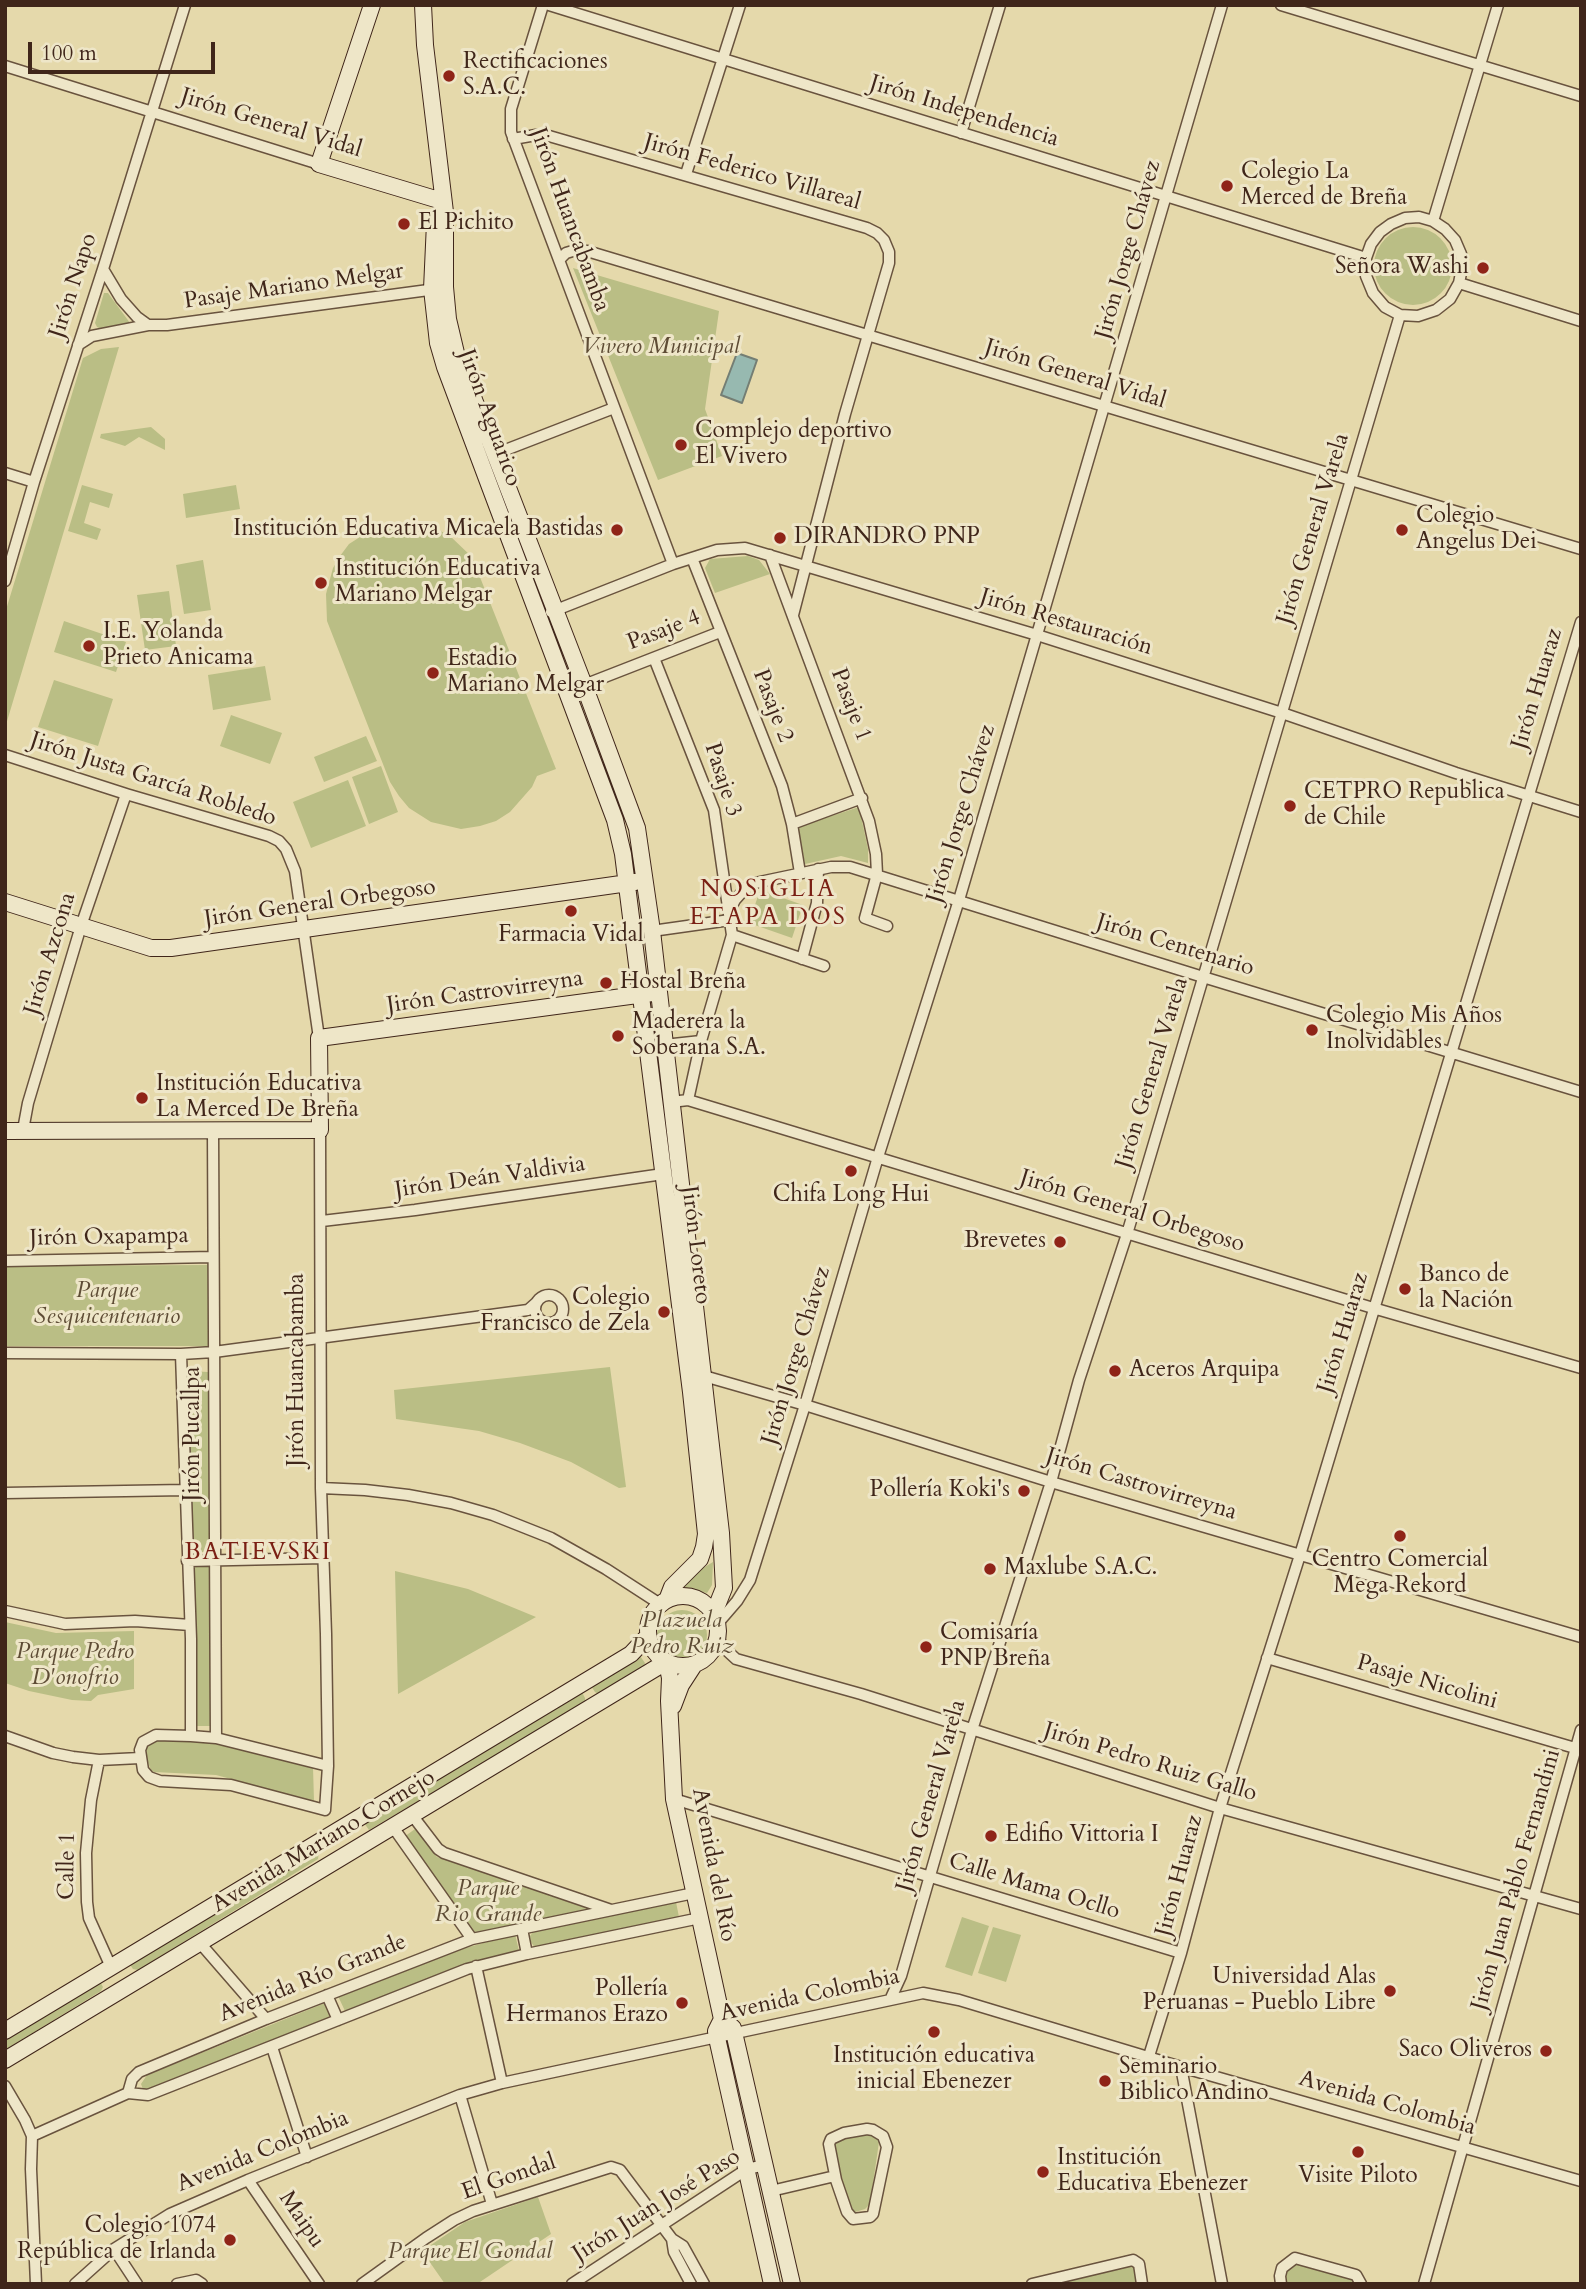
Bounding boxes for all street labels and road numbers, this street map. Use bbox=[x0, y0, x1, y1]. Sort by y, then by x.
street label: Jirón Independencia bbox=[866, 70, 1062, 154]
street label: Jirón General Vidal bbox=[177, 83, 365, 165]
street label: Jirón Huancabamba bbox=[523, 124, 615, 316]
street label: Jirón Federico Villareal bbox=[640, 129, 864, 217]
street label: Jirón Jorge Chávez bbox=[1090, 157, 1168, 343]
street label: Jirón Napo bbox=[44, 230, 104, 342]
street label: Pasaje Mariano Melgar bbox=[182, 258, 406, 316]
street label: Jirón General Vidal bbox=[981, 334, 1169, 416]
street label: Jirón Aguarico bbox=[451, 346, 527, 490]
street label: Jirón General Varela bbox=[1272, 430, 1356, 628]
street label: Jirón Restauración bbox=[976, 584, 1156, 662]
street label: Pasaje 4 bbox=[624, 604, 704, 658]
street label: Jirón Huaraz bbox=[1507, 625, 1569, 753]
street label: Pasaje 1 bbox=[823, 665, 877, 745]
street label: Pasaje 2 bbox=[745, 666, 799, 746]
street label: Jirón Jorge Chávez bbox=[922, 722, 1002, 906]
street label: Jirón Justa García Robledo bbox=[26, 727, 280, 833]
street label: Pasaje 3 bbox=[697, 740, 747, 820]
street label: Jirón General Orbegoso bbox=[203, 874, 437, 934]
street label: Jirón Azcona bbox=[19, 889, 83, 1019]
street label: Jirón Centenario bbox=[1093, 909, 1257, 983]
street label: Jirón Castrovirreyna bbox=[385, 966, 585, 1020]
street label: Jirón General Varela bbox=[1111, 974, 1195, 1172]
street label: Jirón Deán Valdivia bbox=[393, 1151, 587, 1205]
street label: Jirón General Orbegoso bbox=[1016, 1165, 1248, 1259]
street label: Jirón Loreto bbox=[674, 1184, 716, 1306]
street label: Jirón Oxapampa bbox=[29, 1223, 189, 1253]
street label: Jirón Jorge Chávez bbox=[757, 1264, 837, 1448]
street label: Jirón Huaraz bbox=[1313, 1269, 1375, 1397]
street label: Jirón Huancabamba bbox=[284, 1273, 312, 1467]
street label: Jirón Pucallpa bbox=[180, 1367, 208, 1501]
street label: Jirón Castrovirreyna bbox=[1042, 1443, 1240, 1527]
street label: Pasaje Nicolini bbox=[1353, 1650, 1501, 1716]
street label: Jirón General Varela bbox=[891, 1697, 973, 1895]
street label: Jirón Pedro Ruiz Gallo bbox=[1040, 1717, 1260, 1809]
street label: Jirón Juan Pablo Fernandini bbox=[1466, 1746, 1568, 2014]
street label: Avenida Mariano Cornejo bbox=[207, 1764, 441, 1920]
street label: Avenida del Río bbox=[685, 1786, 741, 1944]
street label: Jirón Huaraz bbox=[1151, 1812, 1209, 1940]
street label: Calle 1 bbox=[54, 1832, 82, 1900]
street label: Calle Mama Ocllo bbox=[945, 1848, 1123, 1926]
street label: Avenida Río Grande bbox=[215, 1929, 411, 2029]
street label: Avenida Colombia bbox=[718, 1963, 902, 2029]
street label: Avenida Colombia bbox=[1295, 2066, 1479, 2142]
street label: Avenida Colombia bbox=[173, 2105, 353, 2199]
street label: Jirón Juan José Paso bbox=[568, 2143, 746, 2269]
street label: El Gondal bbox=[458, 2149, 560, 2207]
street label: Maipu bbox=[272, 2186, 330, 2254]

